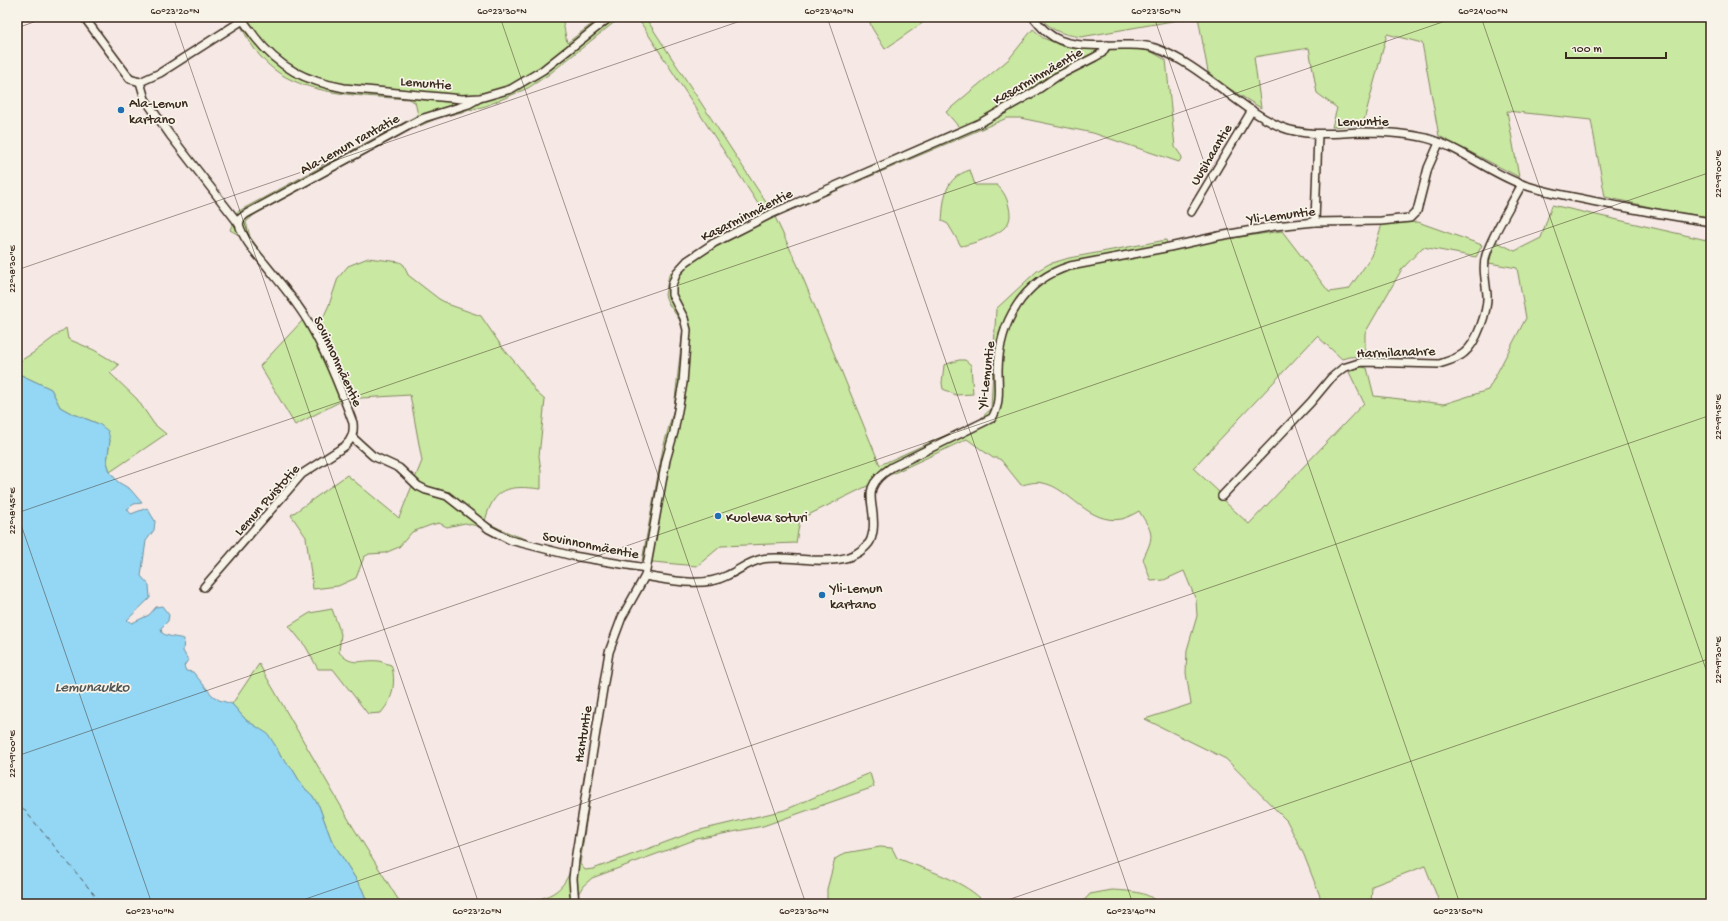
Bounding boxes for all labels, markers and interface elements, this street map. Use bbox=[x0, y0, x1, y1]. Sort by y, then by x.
text: 60°23'20"N bbox=[150, 6, 200, 18]
text: 60°23'30"N bbox=[477, 6, 527, 18]
text: 60°23'40"N bbox=[805, 6, 854, 18]
text: 60°23'50"N bbox=[1131, 6, 1181, 18]
text: 60°24'00"N bbox=[1458, 6, 1508, 18]
scale bar bbox=[1566, 34, 1666, 60]
text: 100 m bbox=[1571, 43, 1602, 57]
street label: Kasarminmäentie bbox=[990, 44, 1087, 110]
street label: Lemuntie bbox=[399, 74, 453, 95]
place label: Ala-Lemun kartano bbox=[129, 96, 188, 129]
marker: Ala-Lemun kartano bbox=[116, 105, 126, 115]
street label: Ala-Lemun rantatie bbox=[297, 110, 404, 180]
street label: Lemuntie bbox=[1337, 114, 1390, 131]
street label: Uusihaantie bbox=[1187, 121, 1237, 189]
text: 22°19'00"E bbox=[1713, 149, 1725, 198]
street label: Kasarminmäentie bbox=[698, 185, 796, 247]
street label: Yli-Lemuntie bbox=[1244, 204, 1317, 229]
text: 22°18'30"E bbox=[7, 244, 19, 293]
street label: Sovinnonmäentie bbox=[308, 314, 365, 411]
street label: Yli-Lemuntie bbox=[975, 340, 1000, 412]
street label: Harmilanahre bbox=[1356, 344, 1436, 363]
text: 22°19'15"E bbox=[1713, 393, 1725, 440]
street label: Lemun Puistotie bbox=[231, 461, 305, 540]
text: 22°18'45"E bbox=[7, 487, 19, 534]
place label: Kuoleva soturi bbox=[726, 510, 808, 527]
marker: Kuoleva soturi bbox=[713, 511, 723, 521]
street label: Sovinnonmäentie bbox=[541, 529, 641, 564]
place label: Yli-Lemun kartano bbox=[828, 581, 883, 614]
marker: Yli-Lemun kartano bbox=[817, 590, 827, 600]
text: 22°19'30"E bbox=[1713, 636, 1725, 684]
water label: Lemunaukko bbox=[55, 679, 131, 697]
street label: Hantuntie bbox=[572, 704, 597, 764]
text: 22°19'00"E bbox=[7, 729, 19, 778]
text: 60°23'10"N bbox=[126, 906, 175, 918]
text: 60°23'20"N bbox=[452, 906, 502, 918]
text: 60°23'30"N bbox=[779, 906, 829, 918]
text: 60°23'40"N bbox=[1107, 906, 1156, 918]
text: 60°23'50"N bbox=[1433, 906, 1483, 918]

